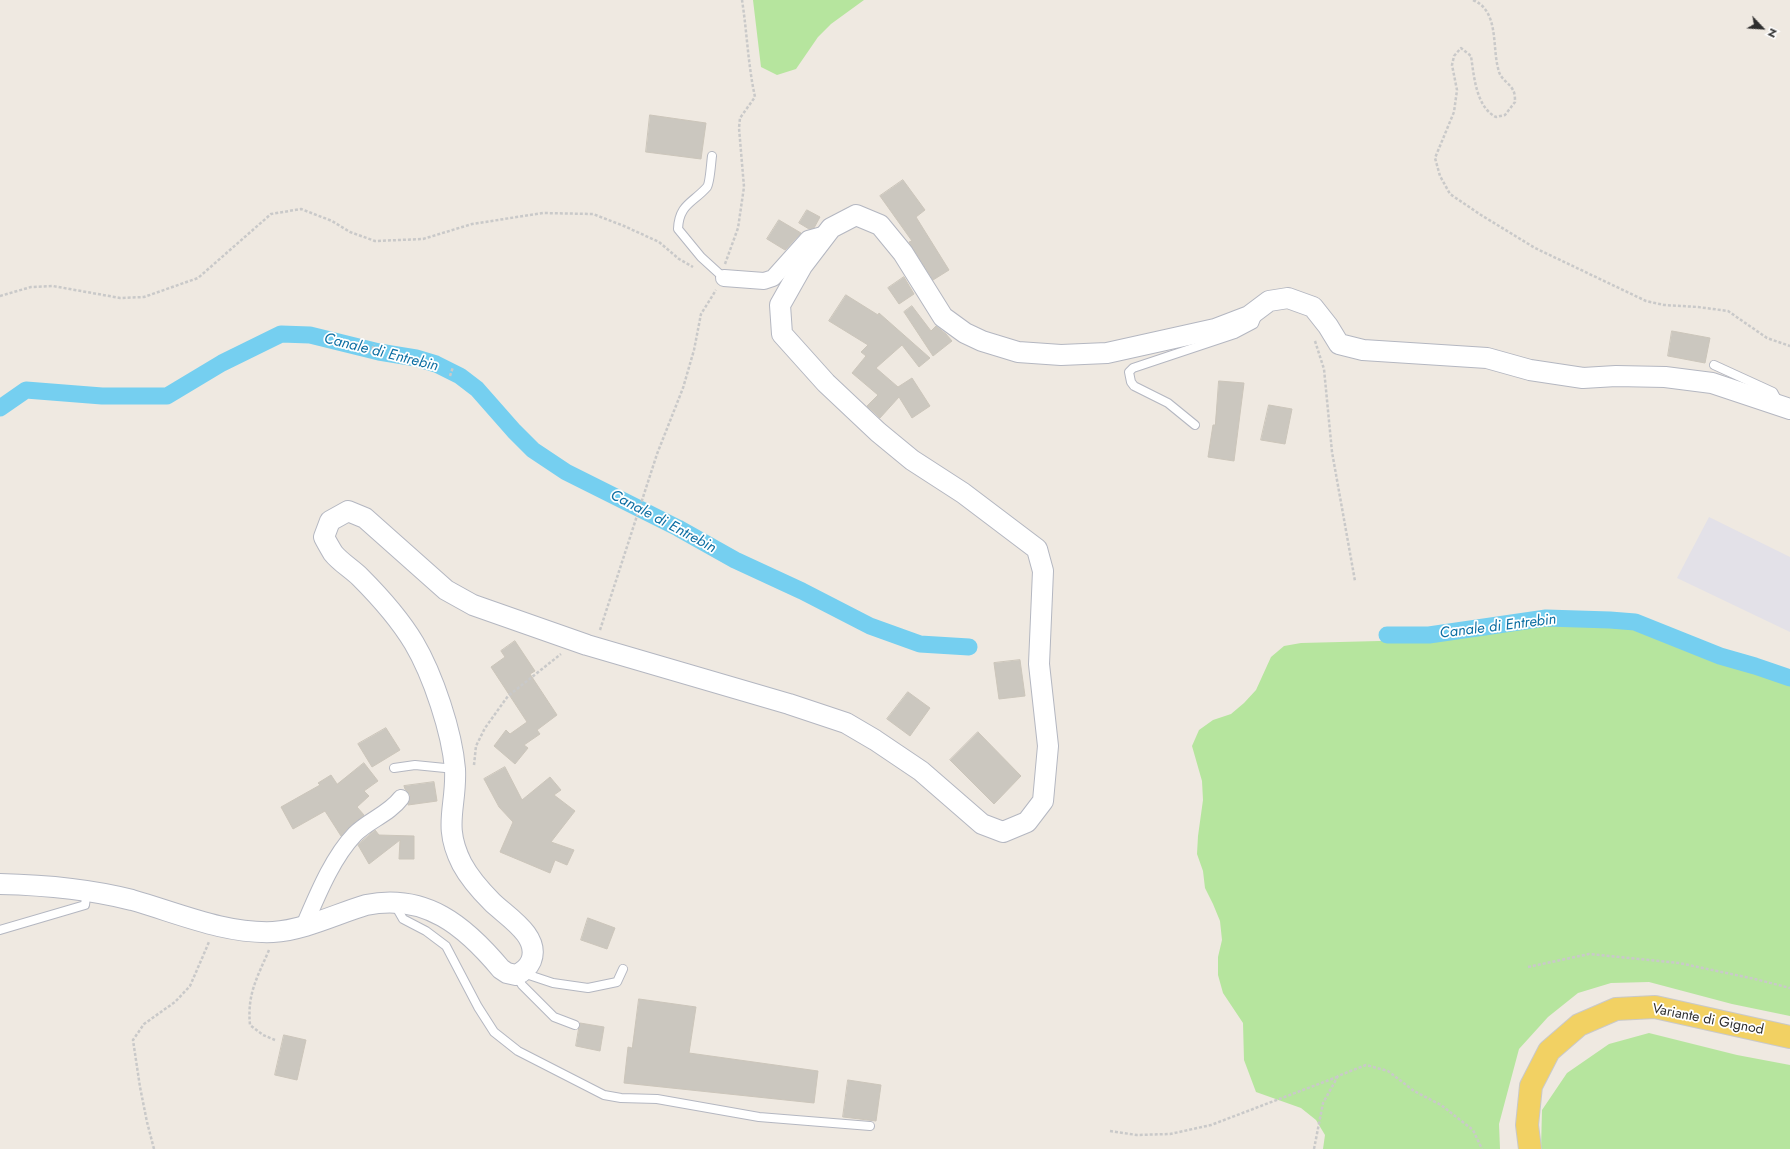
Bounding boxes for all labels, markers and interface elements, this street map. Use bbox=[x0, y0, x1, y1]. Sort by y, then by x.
north arrow bbox=[1742, 8, 1782, 48]
text: N bbox=[1764, 26, 1782, 40]
water label: Canale di Entrebin bbox=[322, 330, 440, 376]
water label: Canale di Entrebin bbox=[607, 487, 719, 557]
water label: Canale di Entrebin bbox=[1439, 611, 1557, 643]
street label: Variante di Gignod bbox=[1651, 1001, 1765, 1039]

